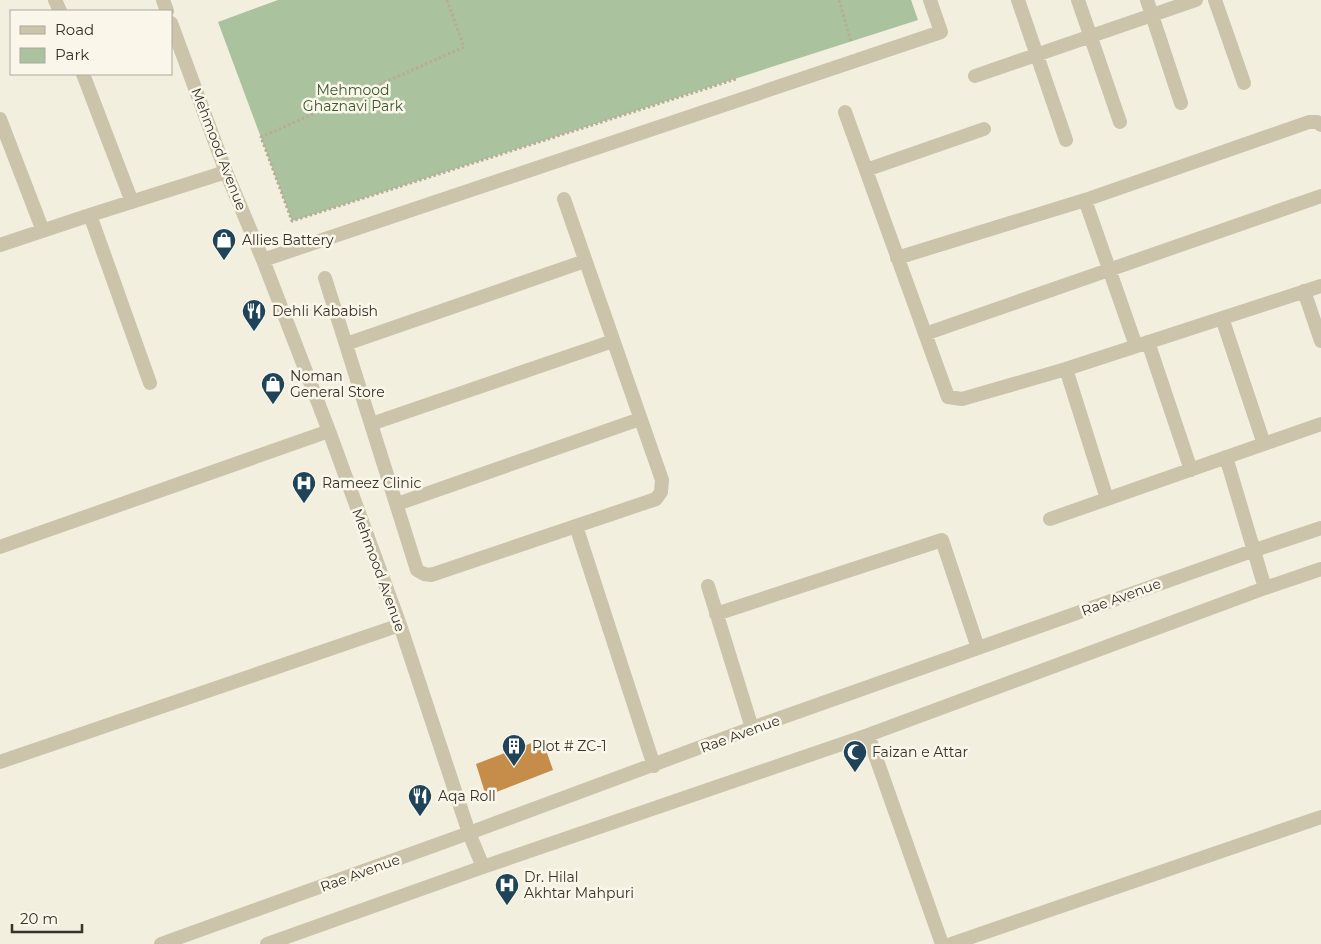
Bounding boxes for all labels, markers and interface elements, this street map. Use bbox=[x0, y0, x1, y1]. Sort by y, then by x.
legend bbox=[10, 10, 172, 75]
text: Road bbox=[55, 20, 94, 39]
text: Park bbox=[55, 45, 89, 64]
park label: Mehmood Ghaznavi Park bbox=[303, 81, 404, 115]
street label: Mehmood Avenue bbox=[187, 85, 251, 213]
shop icon: Allies Battery bbox=[211, 227, 237, 261]
place label: Allies Battery bbox=[242, 231, 334, 249]
restaurant icon: Dehli Kababish bbox=[241, 298, 267, 332]
place label: Dehli Kababish bbox=[272, 302, 378, 320]
place label: Noman General Store bbox=[290, 367, 385, 401]
shop icon: Noman General Store bbox=[260, 371, 286, 405]
hospital icon: Rameez Clinic bbox=[291, 470, 317, 504]
place label: Rameez Clinic bbox=[322, 474, 422, 492]
street label: Mehmood Avenue bbox=[348, 506, 410, 634]
street label: Rae Avenue bbox=[1079, 574, 1163, 620]
street label: Rae Avenue bbox=[698, 711, 782, 757]
building icon: Plot # ZC-1 bbox=[501, 733, 527, 767]
place label: Plot # ZC-1 bbox=[532, 737, 606, 755]
mosque icon: Faizan e Attar bbox=[842, 739, 868, 773]
place label: Faizan e Attar bbox=[872, 743, 968, 761]
restaurant icon: Aqa Roll bbox=[407, 783, 433, 817]
place label: Aqa Roll bbox=[438, 787, 496, 805]
street label: Rae Avenue bbox=[318, 850, 402, 896]
place label: Dr. Hilal Akhtar Mahpuri bbox=[524, 868, 634, 902]
hospital icon: Dr. Hilal Akhtar Mahpuri bbox=[494, 872, 520, 906]
scale bar bbox=[12, 902, 82, 934]
text: 20 m bbox=[20, 909, 58, 928]

